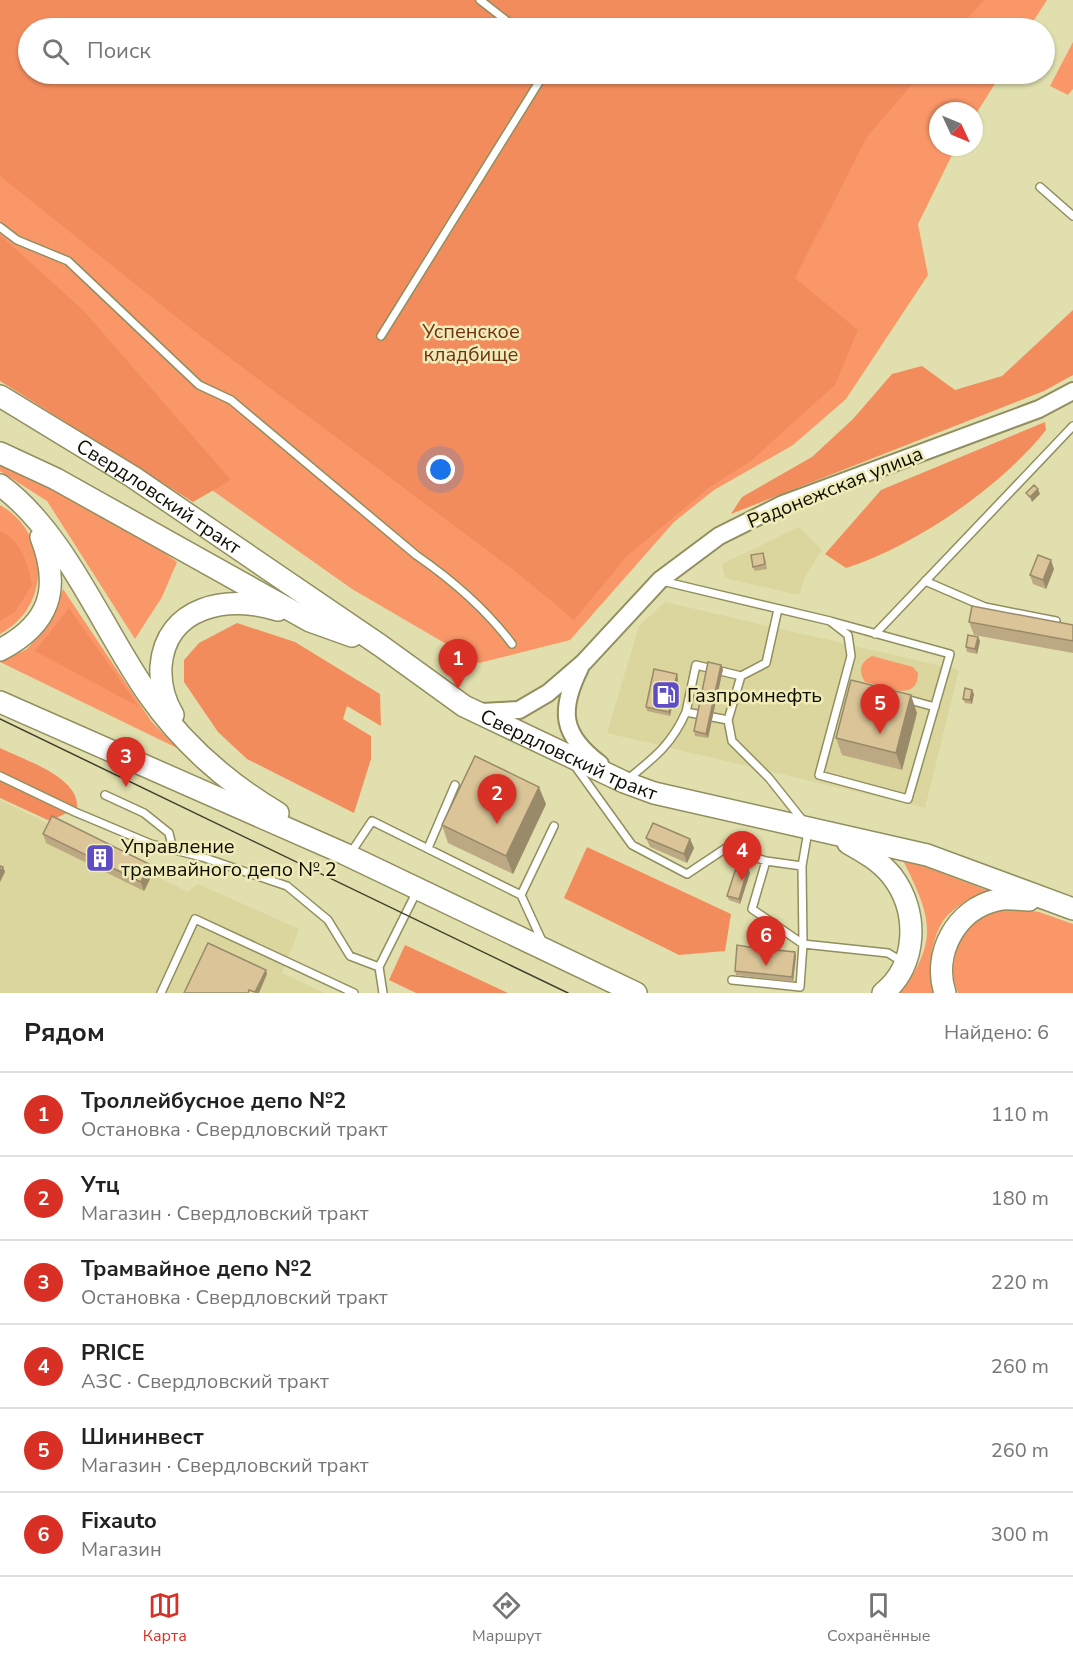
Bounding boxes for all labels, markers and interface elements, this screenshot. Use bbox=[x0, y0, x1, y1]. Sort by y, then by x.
search box bbox=[18, 18, 1055, 84]
icon: search bbox=[39, 35, 72, 68]
text: Поиск bbox=[87, 36, 151, 66]
north arrow bbox=[929, 102, 983, 156]
park label: Успенское кладбище bbox=[421, 318, 520, 368]
street label: Свердловский тракт bbox=[71, 433, 247, 561]
street label: Радонежская улица bbox=[743, 440, 927, 535]
your location bbox=[426, 455, 455, 484]
pin: 1 bbox=[438, 640, 478, 689]
fuel station icon: Газпромнефть bbox=[650, 679, 682, 711]
place label: Газпромнефть bbox=[687, 682, 822, 709]
pin: 5 bbox=[860, 684, 900, 734]
street label: Свердловский тракт bbox=[476, 703, 661, 807]
pin: 3 bbox=[106, 738, 146, 787]
pin: 2 bbox=[478, 774, 516, 824]
pin: 4 bbox=[722, 832, 762, 881]
place label: Управление трамвайного депо № 2 bbox=[120, 833, 337, 883]
building icon: Управление трамвайного депо № 2 bbox=[84, 842, 116, 874]
pin: 6 bbox=[746, 916, 786, 966]
text: Рядом bbox=[24, 1015, 105, 1050]
text: Найдено: 6 bbox=[944, 1019, 1049, 1046]
text: Троллейбусное депо №2 bbox=[81, 1086, 346, 1116]
text: 1 bbox=[38, 1101, 50, 1128]
text: 110 m bbox=[991, 1101, 1049, 1128]
text: Остановка · Свердловский тракт bbox=[81, 1116, 388, 1143]
text: Утц bbox=[81, 1170, 120, 1200]
text: 2 bbox=[38, 1185, 50, 1212]
text: 180 m bbox=[991, 1185, 1049, 1212]
text: Магазин · Свердловский тракт bbox=[81, 1200, 369, 1227]
text: Трамвайное депо №2 bbox=[81, 1254, 312, 1284]
text: 3 bbox=[38, 1269, 50, 1296]
text: 220 m bbox=[991, 1269, 1049, 1296]
text: Остановка · Свердловский тракт bbox=[81, 1284, 388, 1311]
text: PRICE bbox=[81, 1338, 145, 1368]
text: 4 bbox=[38, 1353, 50, 1380]
text: 260 m bbox=[991, 1353, 1049, 1380]
text: АЗС · Свердловский тракт bbox=[81, 1368, 329, 1395]
text: Шининвест bbox=[81, 1422, 204, 1452]
text: 5 bbox=[38, 1437, 50, 1464]
text: 260 m bbox=[991, 1437, 1049, 1464]
text: Магазин · Свердловский тракт bbox=[81, 1452, 369, 1479]
text: Fixauto bbox=[81, 1506, 157, 1536]
text: 6 bbox=[38, 1521, 50, 1548]
text: 300 m bbox=[991, 1521, 1049, 1548]
text: Магазин bbox=[81, 1536, 162, 1563]
tab: Карта bbox=[143, 1589, 187, 1647]
tab: Маршрут bbox=[472, 1589, 542, 1647]
tab: Сохранённые bbox=[827, 1589, 930, 1647]

